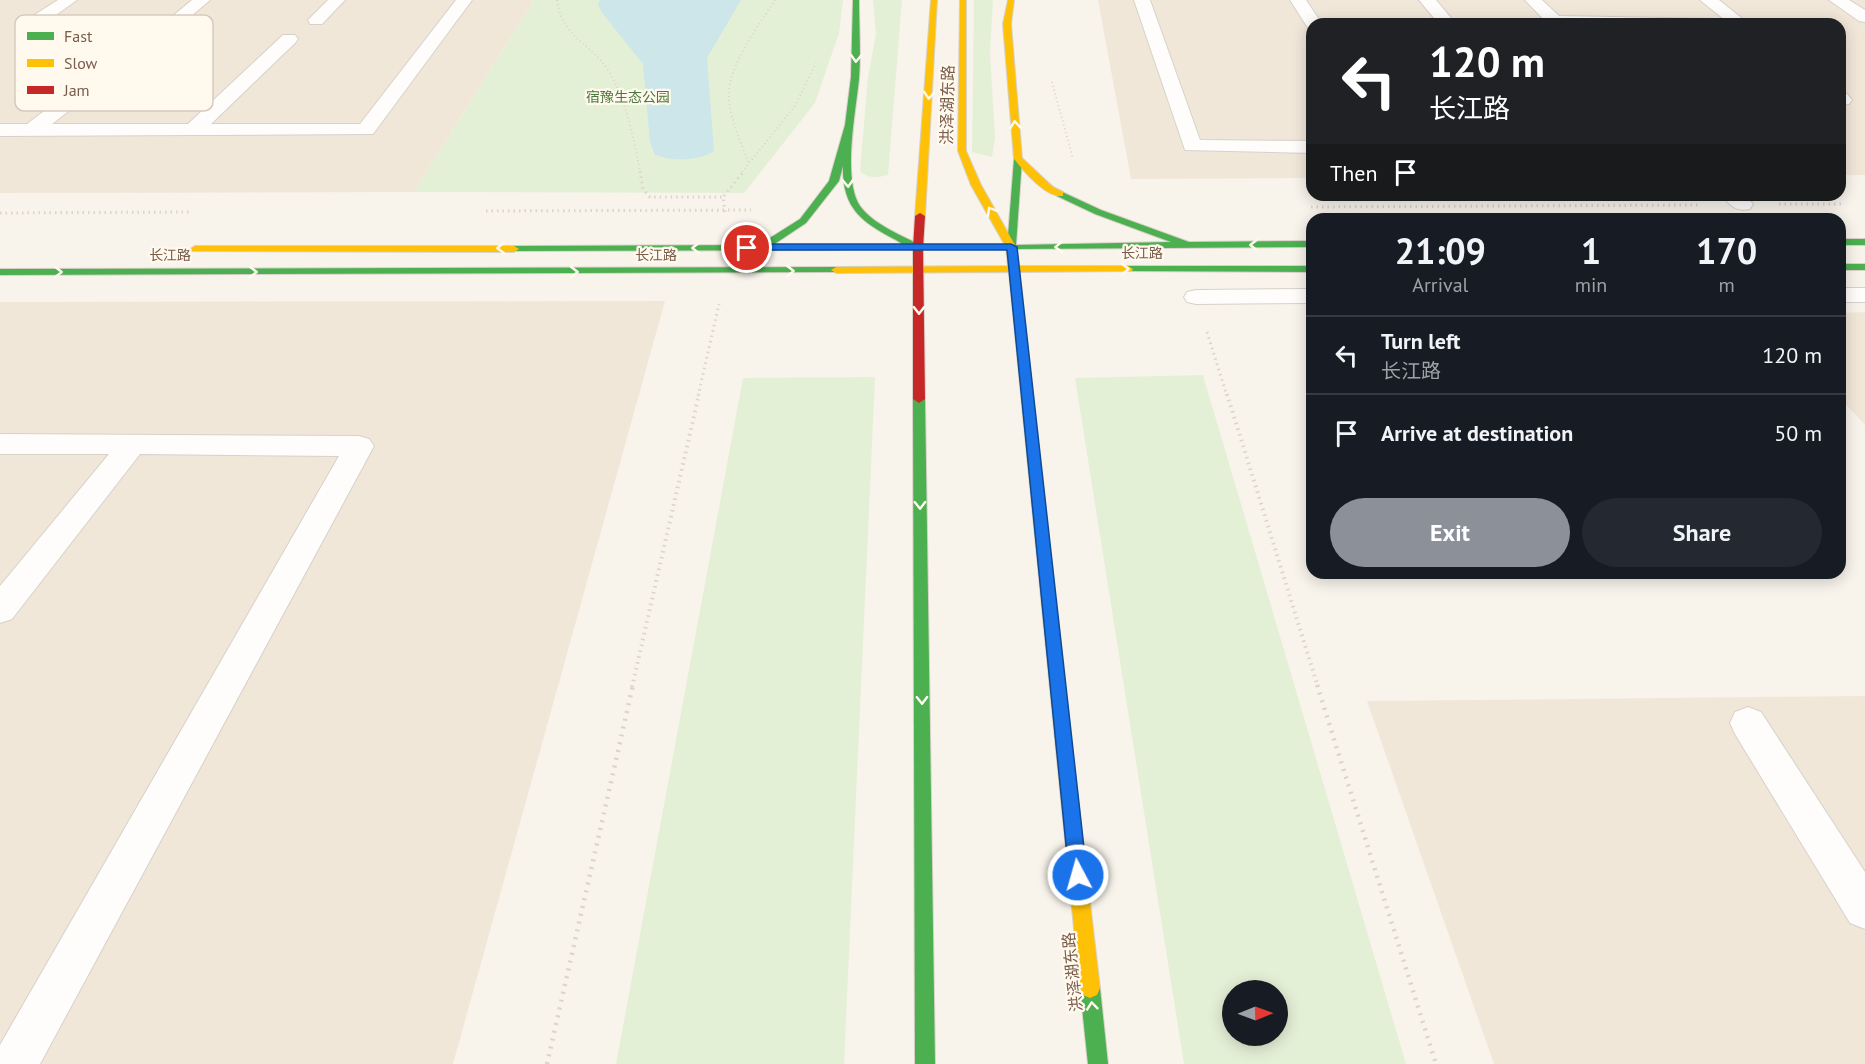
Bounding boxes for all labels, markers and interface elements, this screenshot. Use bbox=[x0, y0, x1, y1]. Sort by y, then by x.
legend bbox=[15, 15, 213, 111]
text: Fast bbox=[64, 26, 93, 46]
text: 120 m bbox=[1429, 34, 1545, 89]
icon: left bbox=[1330, 42, 1408, 120]
text: Slow bbox=[64, 53, 98, 73]
one-way arrow bbox=[849, 54, 862, 63]
street label: 洪泽湖东路 bbox=[936, 65, 958, 145]
text: Jam bbox=[63, 80, 90, 100]
park label: 宿豫生态公园 bbox=[586, 88, 670, 106]
one-way arrow bbox=[923, 90, 936, 99]
text: 长江路 bbox=[1429, 91, 1510, 125]
one-way arrow bbox=[1009, 120, 1022, 129]
icon: arrive bbox=[1389, 156, 1422, 189]
text: Then bbox=[1330, 159, 1377, 187]
one-way arrow bbox=[842, 179, 855, 188]
one-way arrow bbox=[987, 207, 998, 218]
pin bbox=[721, 222, 772, 273]
text: 21:09 bbox=[1395, 227, 1486, 274]
text: 1 bbox=[1581, 227, 1601, 274]
text: 170 bbox=[1696, 227, 1757, 274]
icon: arrive bbox=[730, 231, 763, 264]
one-way arrow bbox=[1250, 239, 1259, 251]
one-way arrow bbox=[1055, 240, 1064, 253]
one-way arrow bbox=[497, 242, 506, 254]
one-way arrow bbox=[692, 242, 701, 254]
street label: 长江路 bbox=[1121, 244, 1163, 262]
street label: 长江路 bbox=[149, 246, 191, 264]
street label: 长江路 bbox=[635, 246, 677, 264]
one-way arrow bbox=[1120, 263, 1129, 275]
one-way arrow bbox=[786, 265, 795, 277]
one-way arrow bbox=[54, 266, 63, 278]
one-way arrow bbox=[249, 266, 258, 278]
one-way arrow bbox=[570, 266, 579, 278]
text: Arrival bbox=[1412, 272, 1468, 298]
text: min bbox=[1575, 272, 1607, 298]
text: m bbox=[1719, 272, 1735, 298]
one-way arrow bbox=[913, 306, 925, 315]
text: Turn left bbox=[1381, 327, 1461, 355]
icon: left bbox=[1330, 339, 1363, 372]
text: 120 m bbox=[1762, 341, 1822, 369]
text: 长江路 bbox=[1381, 358, 1441, 384]
icon: arrive bbox=[1330, 417, 1363, 450]
text: Arrive at destination bbox=[1381, 419, 1573, 447]
text: 50 m bbox=[1774, 419, 1822, 447]
button: Exit bbox=[1330, 498, 1570, 567]
button: Share bbox=[1582, 498, 1822, 567]
one-way arrow bbox=[914, 501, 926, 510]
one-way arrow bbox=[916, 696, 928, 705]
position arrow bbox=[1046, 843, 1110, 907]
street label: 洪泽湖东路 bbox=[1058, 931, 1086, 1013]
north arrow bbox=[1222, 980, 1288, 1046]
map controls bbox=[1222, 980, 1288, 1046]
one-way arrow bbox=[1086, 1001, 1099, 1010]

